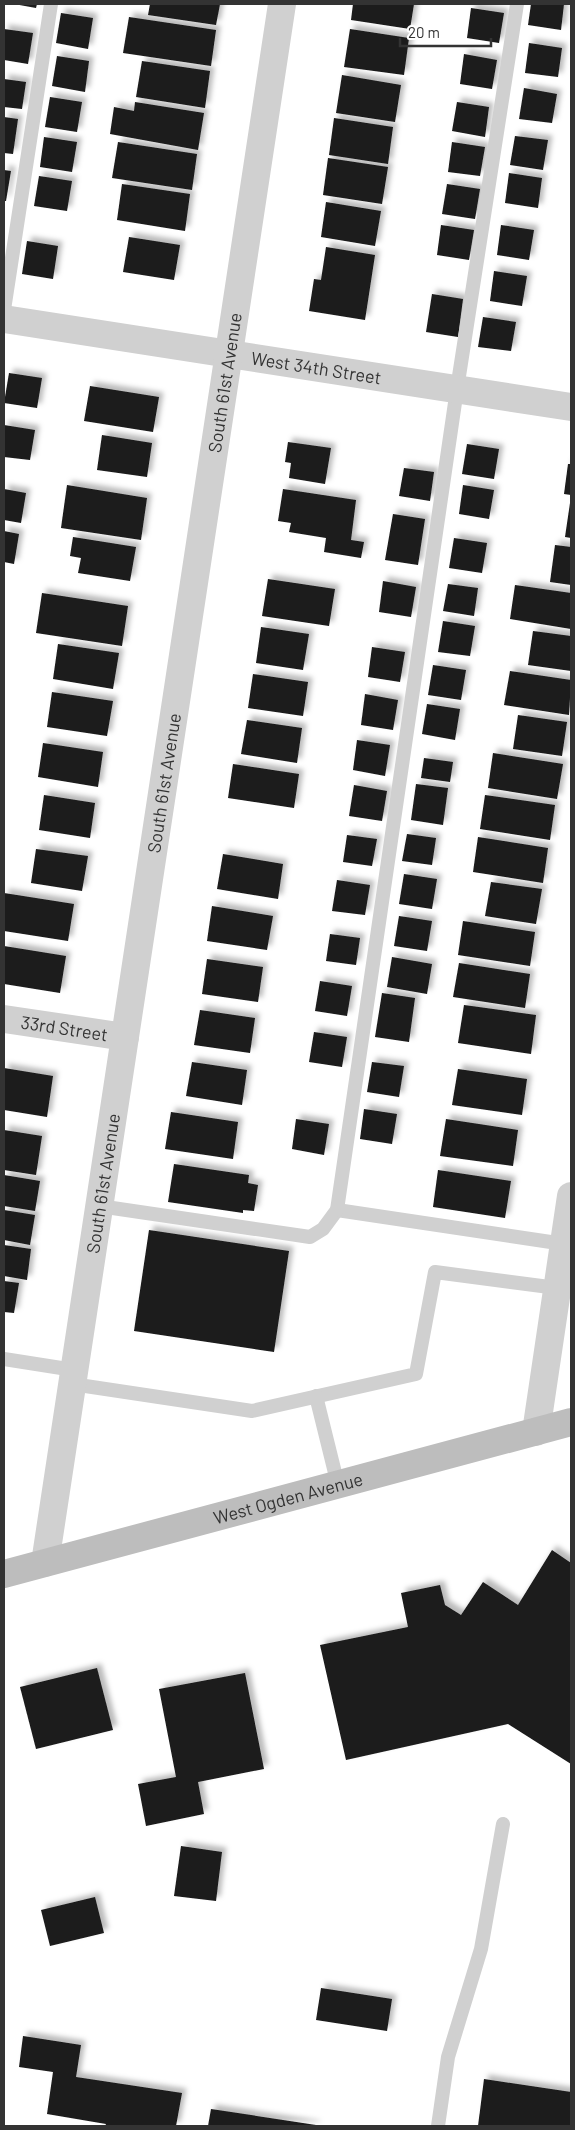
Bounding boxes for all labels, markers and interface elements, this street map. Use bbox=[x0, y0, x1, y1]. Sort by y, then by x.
scale bar bbox=[400, 15, 491, 47]
text: 20 m bbox=[408, 23, 440, 41]
street label: South 61st Avenue bbox=[203, 311, 246, 454]
street label: West 34th Street bbox=[250, 347, 383, 388]
street label: South 61st Avenue bbox=[142, 712, 185, 854]
street label: 33rd Street bbox=[19, 1011, 109, 1045]
street label: South 61st Avenue bbox=[81, 1112, 124, 1255]
street label: West Ogden Avenue bbox=[211, 1467, 365, 1528]

